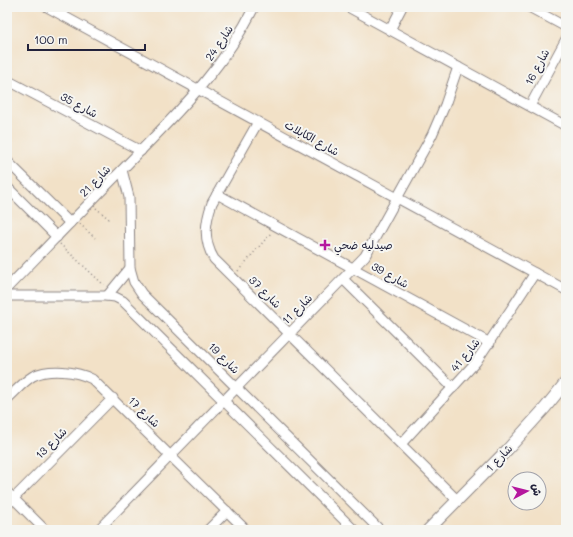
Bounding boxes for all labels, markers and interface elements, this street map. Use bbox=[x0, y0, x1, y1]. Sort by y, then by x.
street label: شارع 24 bbox=[201, 22, 238, 65]
scale bar bbox=[28, 26, 145, 52]
text: 100 m bbox=[34, 31, 68, 47]
street label: شارع 16 bbox=[521, 46, 554, 88]
street label: شارع 35 bbox=[57, 89, 100, 122]
street label: شارع الكابلات bbox=[281, 116, 342, 160]
street label: شارع 21 bbox=[76, 162, 115, 201]
place label: صيدليه ضحي bbox=[334, 237, 393, 256]
marker: صيدليه ضحي bbox=[319, 239, 331, 251]
street label: شارع 39 bbox=[368, 258, 411, 293]
street label: شارع 37 bbox=[245, 272, 285, 312]
street label: شارع 11 bbox=[278, 290, 317, 329]
street label: شارع 41 bbox=[447, 335, 484, 376]
street label: شارع 19 bbox=[204, 339, 243, 378]
street label: شارع 17 bbox=[124, 393, 163, 432]
street label: شارع 13 bbox=[32, 424, 71, 463]
street label: شارع 1 bbox=[482, 441, 517, 476]
north arrow bbox=[507, 471, 547, 511]
text: ش bbox=[529, 483, 546, 497]

